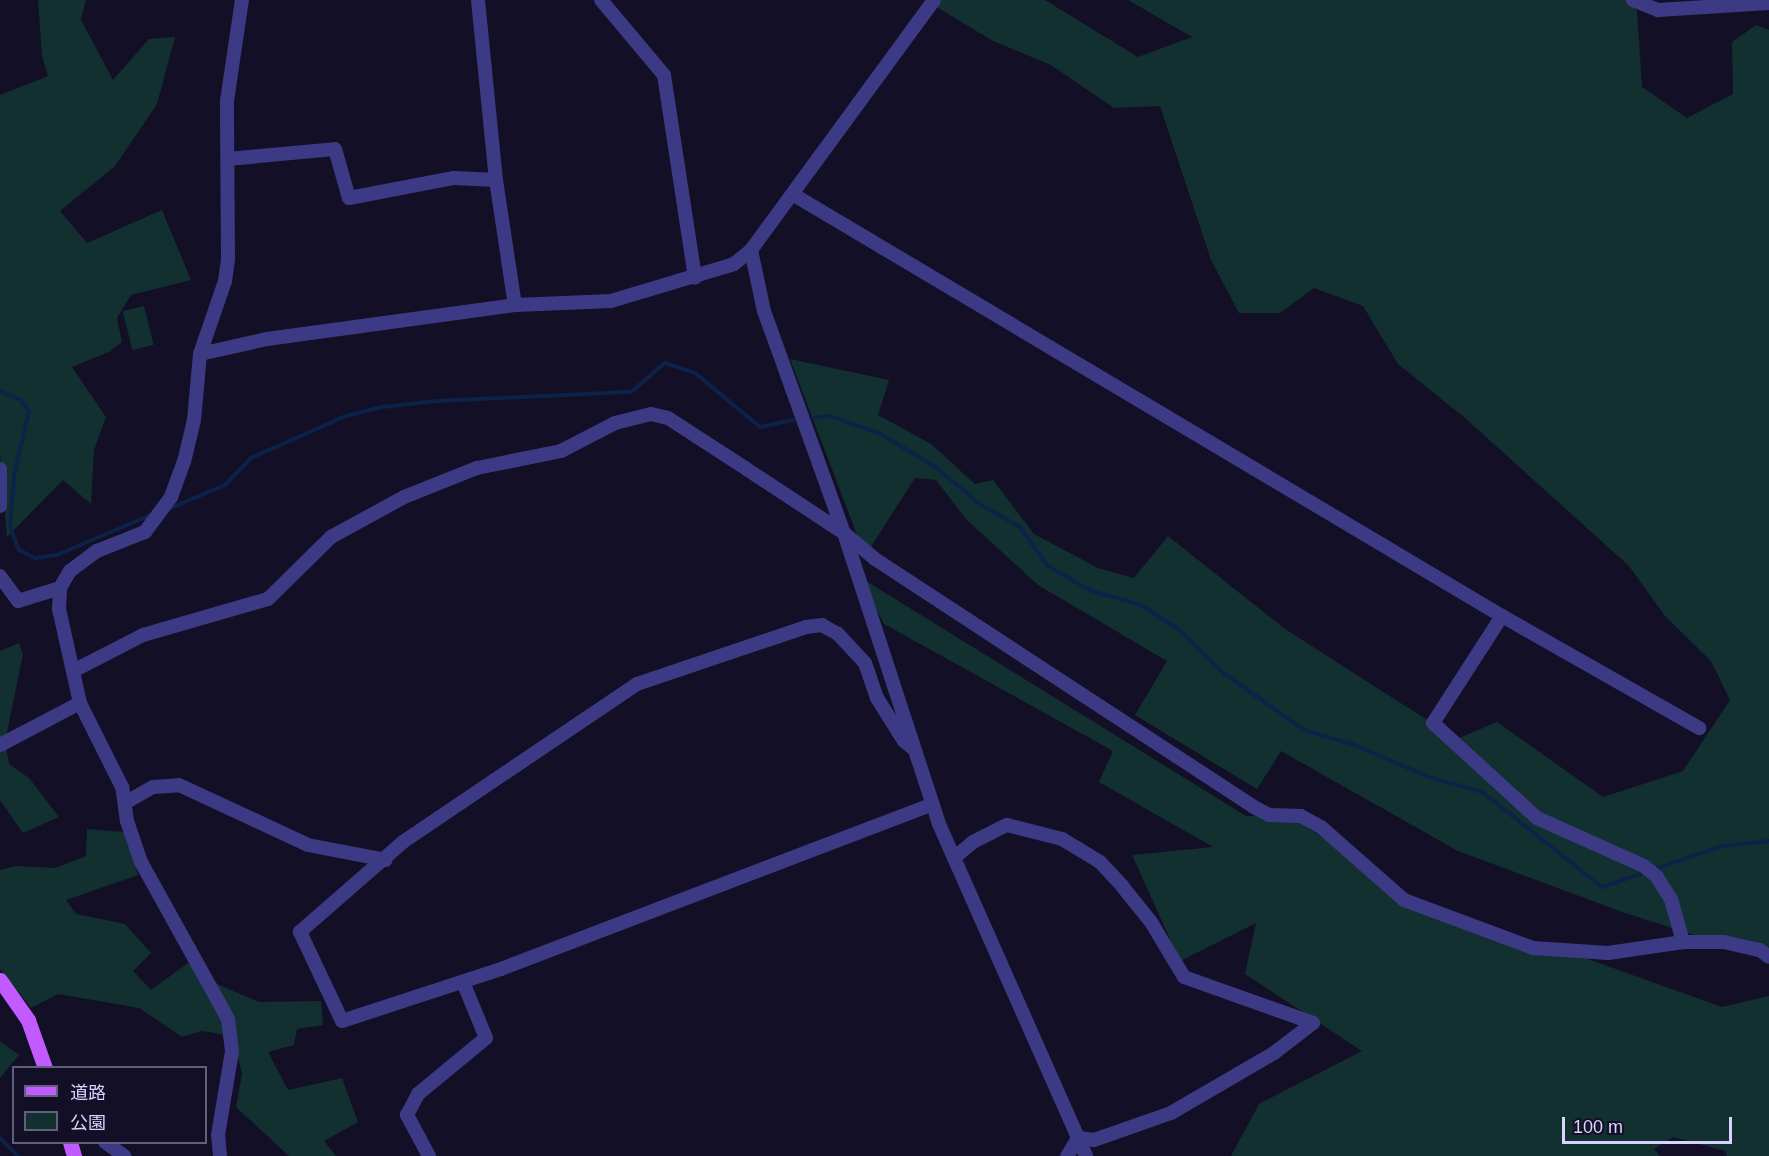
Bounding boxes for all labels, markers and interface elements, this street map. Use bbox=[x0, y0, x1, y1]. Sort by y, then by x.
legend bbox=[12, 1066, 207, 1144]
text: 道路 bbox=[70, 1083, 106, 1103]
scale bar bbox=[1565, 1105, 1734, 1143]
text: 公園 bbox=[70, 1113, 106, 1133]
text: 100 m bbox=[1573, 1117, 1623, 1137]

